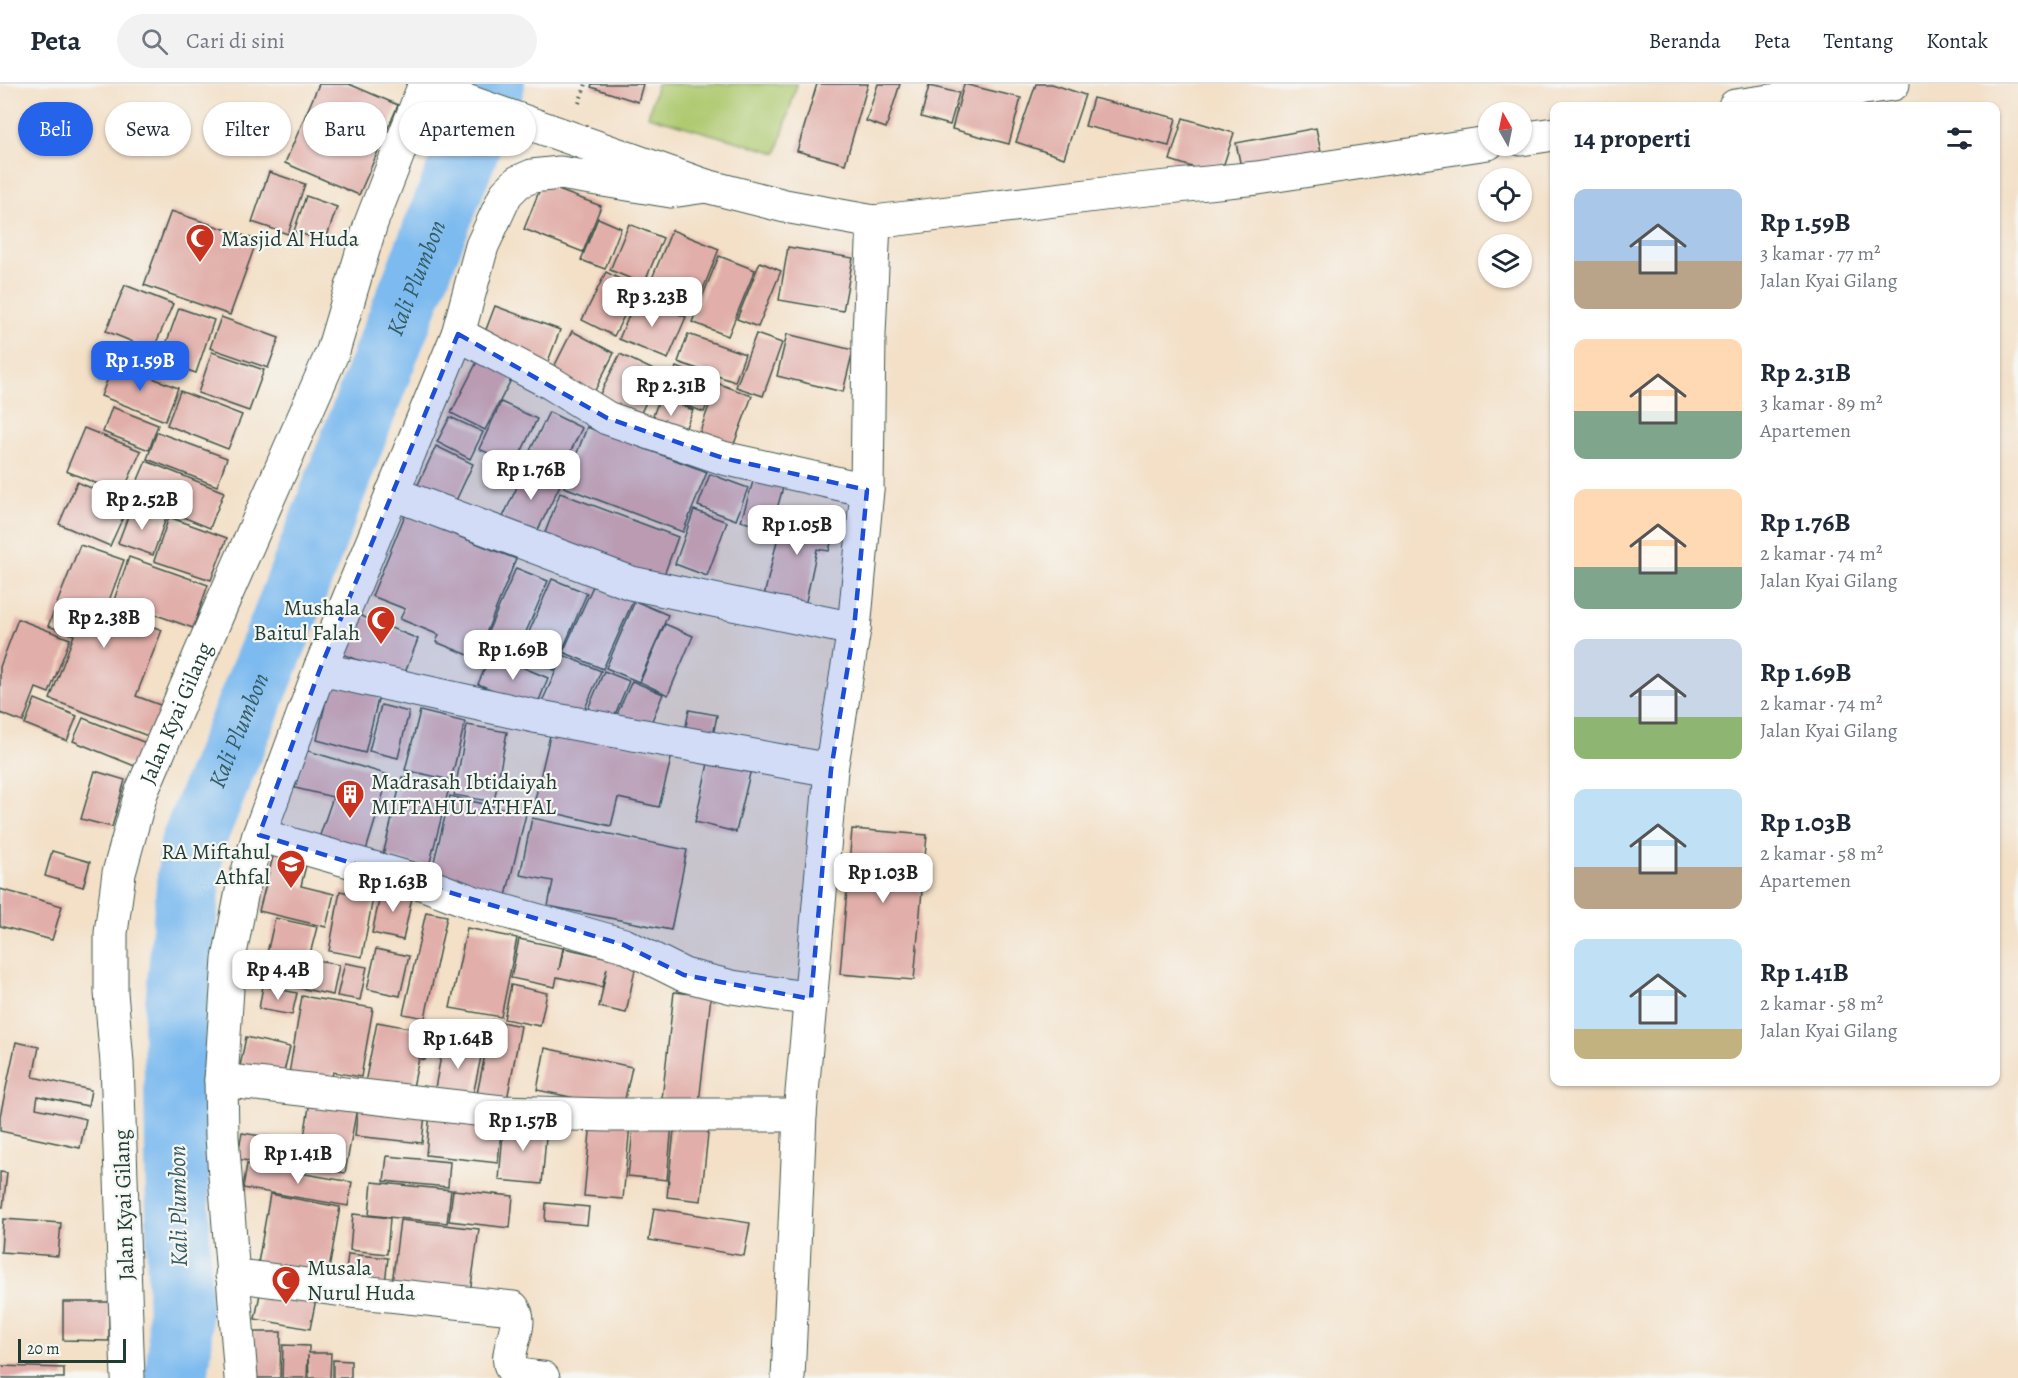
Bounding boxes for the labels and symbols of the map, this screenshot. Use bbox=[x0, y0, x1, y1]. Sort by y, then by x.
north arrow bbox=[1478, 102, 1532, 156]
water label: Kali Plumbon bbox=[379, 215, 453, 340]
mosque icon: Masjid Al Huda bbox=[184, 222, 216, 264]
place label: Masjid Al Huda bbox=[221, 224, 360, 254]
pin: Rp 3.23B bbox=[590, 277, 714, 328]
pin: Rp 1.59B bbox=[78, 341, 202, 392]
pin: Rp 2.31B bbox=[609, 366, 733, 417]
pin: Rp 1.76B bbox=[469, 450, 593, 501]
pin: Rp 2.52B bbox=[80, 480, 204, 531]
pin: Rp 1.05B bbox=[735, 505, 859, 556]
place label: Mushala Baitul Falah bbox=[254, 593, 361, 648]
pin: Rp 2.38B bbox=[42, 598, 166, 649]
mosque icon: Mushala Baitul Falah bbox=[365, 604, 397, 646]
pin: Rp 1.69B bbox=[451, 630, 575, 681]
street label: Jalan Kyai Gilang bbox=[133, 638, 220, 789]
water label: Kali Plumbon bbox=[201, 668, 277, 793]
place label: Madrasah Ibtidaiyah MIFTAHUL ATHFAL bbox=[371, 767, 558, 822]
building icon: Madrasah Ibtidaiyah MIFTAHUL ATHFAL bbox=[334, 778, 366, 820]
place label: RA Miftahul Athfal bbox=[161, 837, 270, 892]
school or university icon: RA Miftahul Athfal bbox=[275, 848, 307, 890]
pin: Rp 1.03B bbox=[821, 853, 945, 904]
pin: Rp 1.63B bbox=[331, 862, 455, 913]
pin: Rp 4.4B bbox=[223, 950, 333, 1001]
pin: Rp 1.64B bbox=[396, 1019, 520, 1070]
pin: Rp 1.57B bbox=[461, 1101, 585, 1152]
street label: Jalan Kyai Gilang bbox=[106, 1129, 142, 1281]
pin: Rp 1.41B bbox=[236, 1134, 360, 1185]
water label: Kali Plumbon bbox=[161, 1145, 195, 1267]
place label: Musala Nurul Huda bbox=[307, 1253, 416, 1308]
mosque icon: Musala Nurul Huda bbox=[270, 1264, 302, 1306]
scale bar bbox=[18, 1336, 126, 1364]

